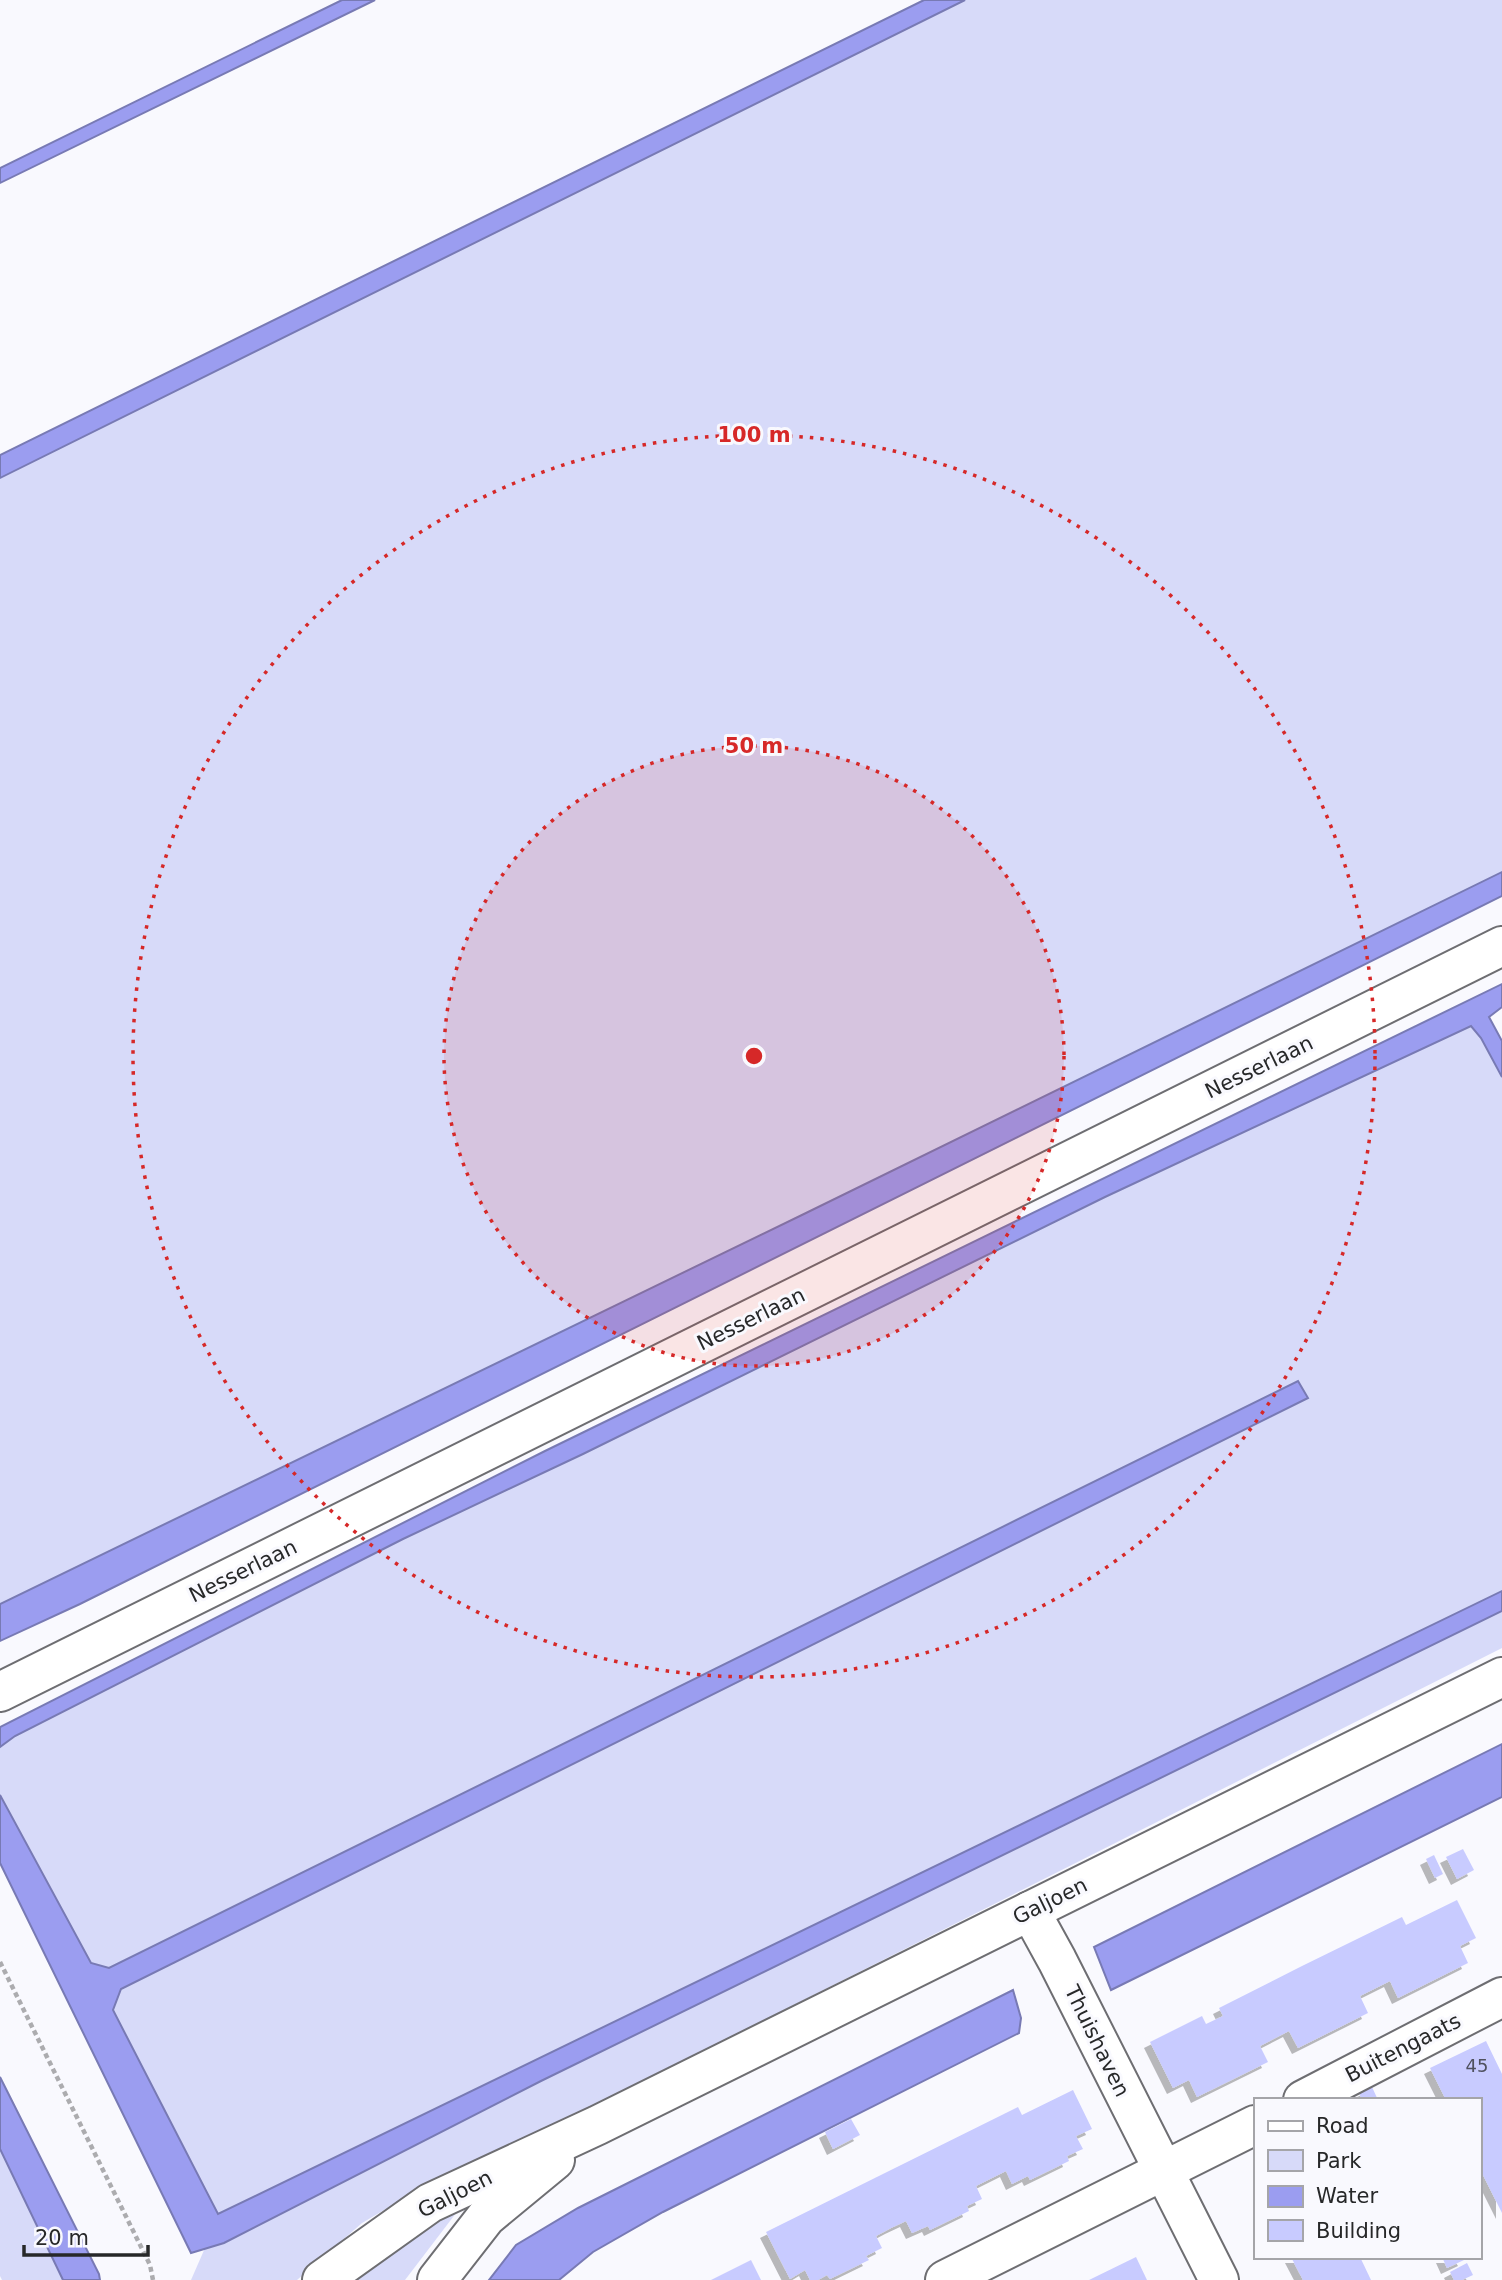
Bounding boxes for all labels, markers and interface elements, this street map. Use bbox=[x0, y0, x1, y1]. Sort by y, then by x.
text: 100 m bbox=[717, 423, 791, 447]
text: 50 m bbox=[725, 734, 783, 758]
street label: Nesserlaan bbox=[1201, 1031, 1317, 1103]
centre of rings bbox=[742, 1044, 766, 1068]
street label: Nesserlaan bbox=[693, 1283, 809, 1355]
street label: Nesserlaan bbox=[185, 1535, 301, 1607]
street label: Galjoen bbox=[1009, 1873, 1091, 1929]
street label: Thuishaven bbox=[1059, 1980, 1134, 2101]
street label: Buitengaats bbox=[1341, 2009, 1465, 2087]
house number: 45 bbox=[1466, 2055, 1488, 2076]
legend bbox=[1254, 2098, 1481, 2259]
text: Road bbox=[1316, 2114, 1369, 2138]
text: Park bbox=[1316, 2149, 1362, 2173]
street label: Galjoen bbox=[414, 2165, 496, 2223]
text: Water bbox=[1316, 2184, 1378, 2208]
scale bar bbox=[24, 2214, 149, 2258]
text: Building bbox=[1316, 2219, 1401, 2243]
text: 20 m bbox=[35, 2226, 89, 2250]

